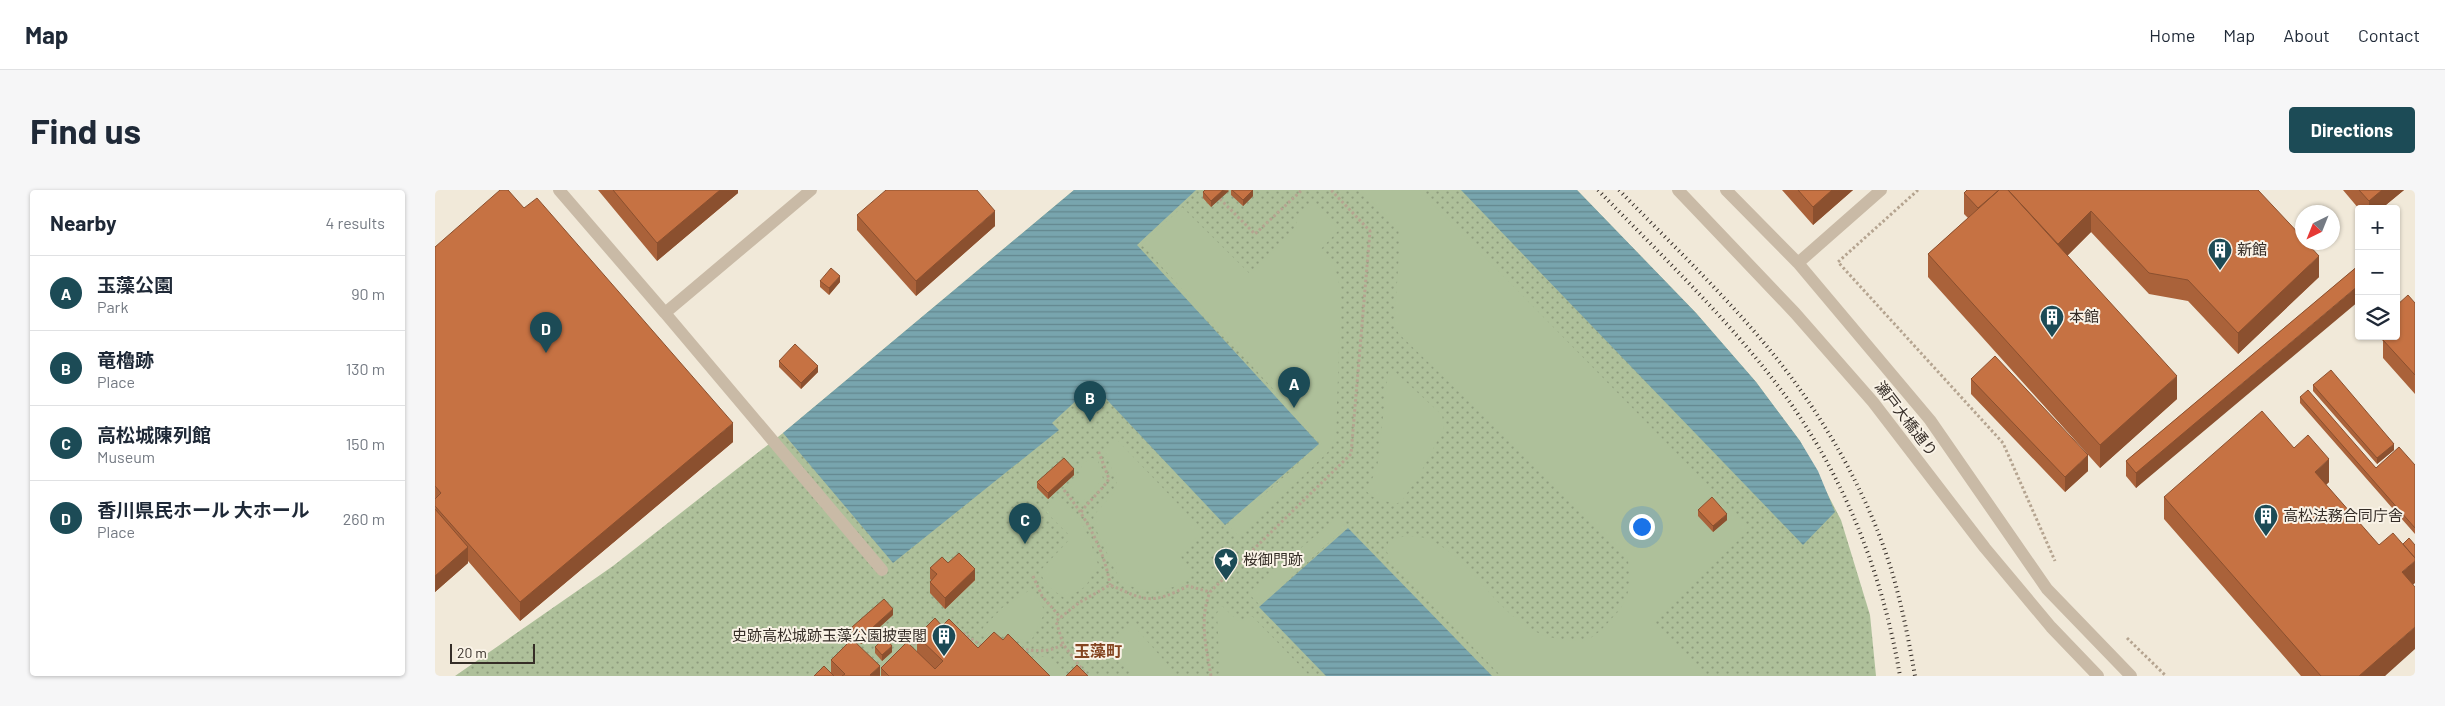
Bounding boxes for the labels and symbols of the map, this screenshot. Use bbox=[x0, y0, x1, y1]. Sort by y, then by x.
north arrow bbox=[2295, 205, 2340, 250]
building icon: 新館 bbox=[2207, 237, 2233, 271]
place label: 新館 bbox=[2237, 240, 2267, 258]
building icon: 本館 bbox=[2039, 304, 2065, 338]
place label: 本館 bbox=[2069, 307, 2099, 325]
pin: D bbox=[530, 312, 562, 353]
pin: A bbox=[1278, 367, 1310, 408]
street label: 瀬戸大橋通り bbox=[1872, 377, 1942, 459]
pin: B bbox=[1074, 381, 1106, 422]
pin: C bbox=[1009, 503, 1041, 544]
building icon: 高松法務合同庁舎 bbox=[2253, 503, 2279, 537]
place label: 高松法務合同庁舎 bbox=[2283, 506, 2403, 524]
your location bbox=[1629, 514, 1655, 540]
place icon: 桜御門跡 bbox=[1213, 547, 1239, 581]
place label: 桜御門跡 bbox=[1243, 550, 1303, 568]
building icon: 史跡高松城跡玉藻公園披雲閣 bbox=[931, 623, 957, 657]
place label: 史跡高松城跡玉藻公園披雲閣 bbox=[732, 626, 927, 644]
scale bar bbox=[450, 641, 535, 664]
district label: 玉藻町 bbox=[1074, 641, 1122, 660]

